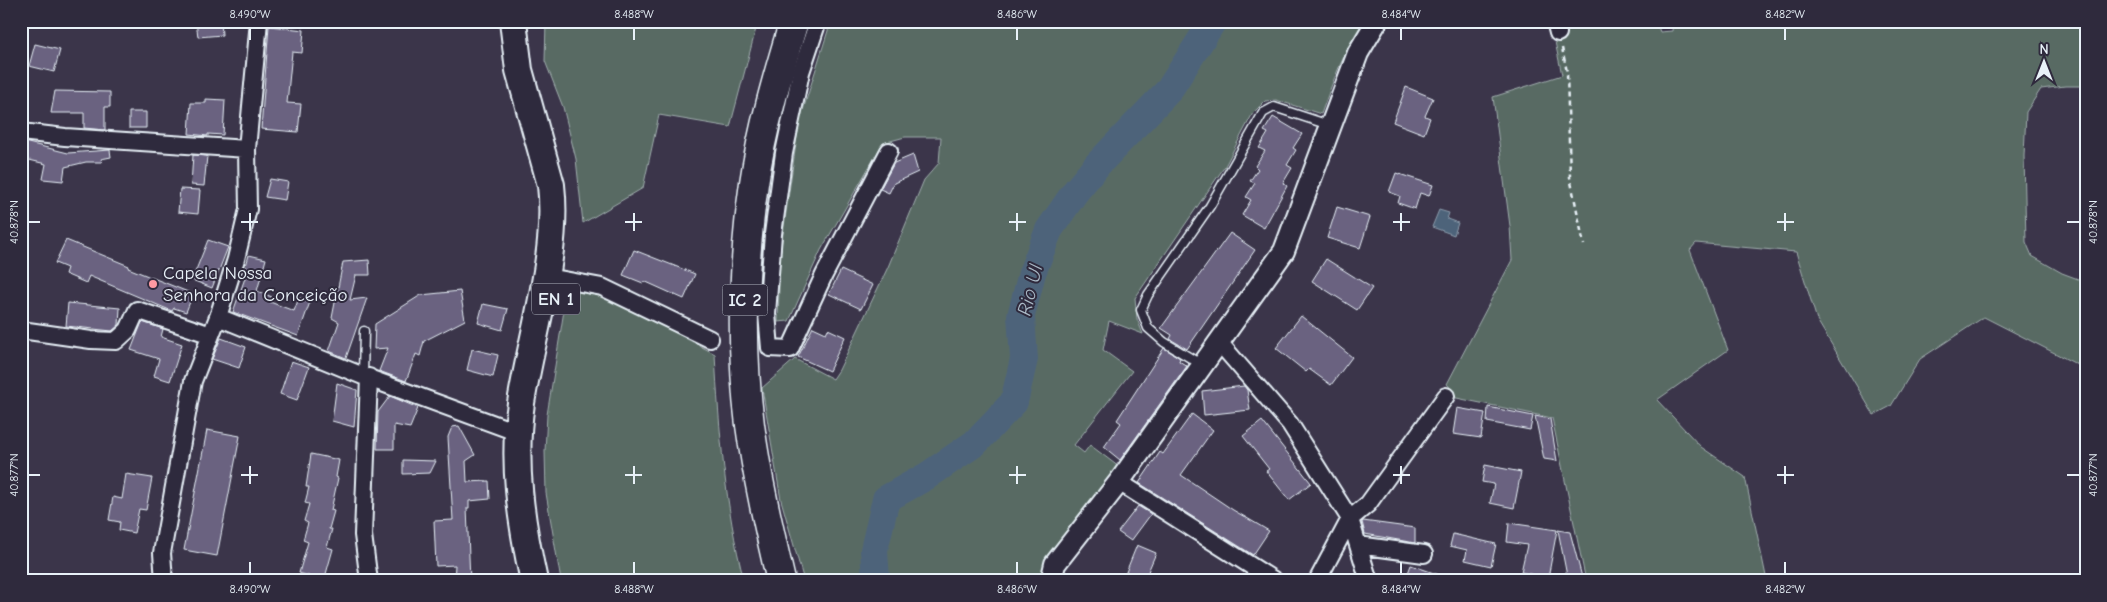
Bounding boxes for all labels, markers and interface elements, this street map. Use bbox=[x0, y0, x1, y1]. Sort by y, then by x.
text: 8.490°W bbox=[230, 7, 271, 21]
text: 8.488°W bbox=[614, 7, 654, 21]
text: 8.486°W bbox=[997, 7, 1038, 21]
text: 8.484°W bbox=[1381, 7, 1421, 21]
text: 8.482°W bbox=[1765, 7, 1805, 21]
north arrow bbox=[2020, 38, 2070, 88]
text: N bbox=[2039, 41, 2049, 58]
text: 40.878°N bbox=[7, 200, 21, 244]
text: 40.878°N bbox=[2086, 200, 2100, 244]
water label: Rio Ul bbox=[1013, 261, 1048, 318]
place label: Capela Nossa Senhora da Conceição bbox=[163, 262, 348, 306]
marker: Capela Nossa Senhora da Conceição bbox=[147, 278, 159, 290]
road number: EN 1 bbox=[532, 284, 580, 314]
road number: IC 2 bbox=[722, 284, 768, 316]
text: 40.877°N bbox=[7, 453, 21, 497]
text: 40.877°N bbox=[2086, 453, 2100, 497]
text: 8.490°W bbox=[230, 582, 271, 596]
text: 8.488°W bbox=[614, 582, 654, 596]
text: 8.486°W bbox=[997, 582, 1038, 596]
text: 8.484°W bbox=[1381, 582, 1421, 596]
text: 8.482°W bbox=[1765, 582, 1805, 596]

